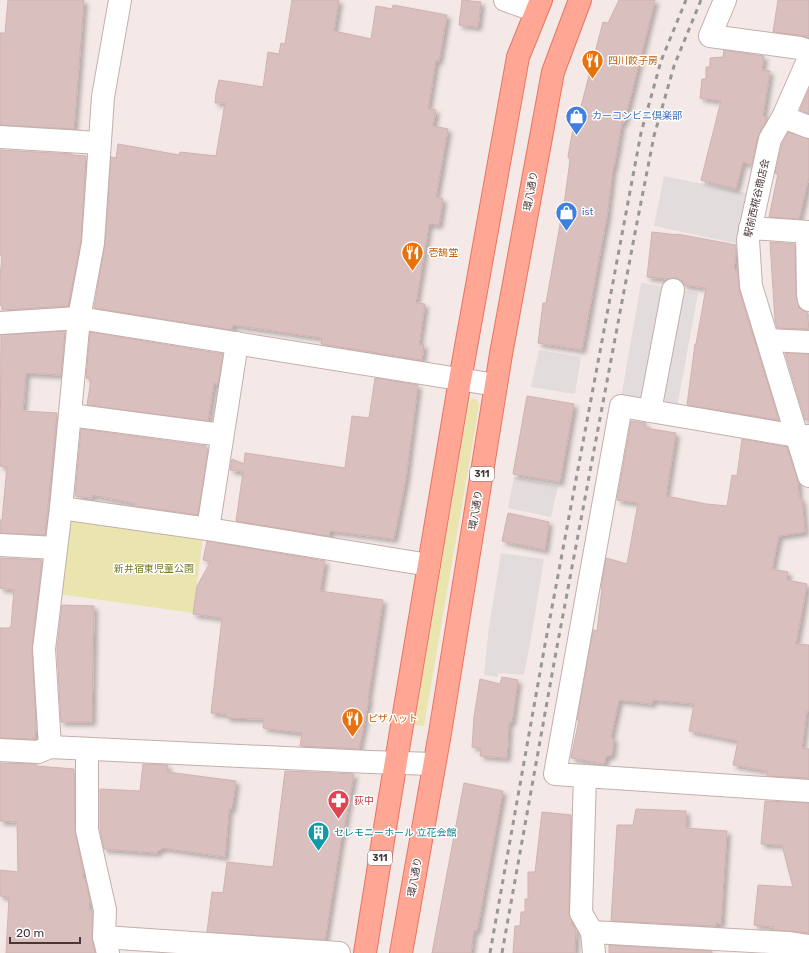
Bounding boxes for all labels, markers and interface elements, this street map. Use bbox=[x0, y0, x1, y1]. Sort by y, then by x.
restaurant icon: 四川餃子房 bbox=[579, 48, 605, 81]
place label: 四川餃子房 bbox=[608, 55, 658, 67]
shop icon: カーコンビニ倶楽部 bbox=[564, 103, 590, 136]
place label: カーコンビニ倶楽部 bbox=[592, 110, 682, 122]
street label: 駅前西糀谷商店会 bbox=[742, 158, 772, 238]
street label: 環八通り bbox=[522, 170, 540, 212]
shop icon: ist bbox=[553, 199, 579, 232]
place label: ist bbox=[582, 206, 594, 218]
restaurant icon: 壱鵠堂 bbox=[399, 240, 425, 273]
place label: 壱鵠堂 bbox=[428, 247, 458, 259]
road number: 311 bbox=[470, 467, 494, 481]
street label: 環八通り bbox=[467, 489, 485, 531]
park label: 新井宿東児童公園 bbox=[114, 563, 194, 575]
restaurant icon: ピザハット bbox=[340, 706, 366, 739]
place label: ピザハット bbox=[368, 713, 418, 725]
pharmacy icon: 荻中 bbox=[326, 788, 352, 821]
place label: 荻中 bbox=[354, 795, 374, 807]
building icon: セレモニーホール 立花会館 bbox=[306, 820, 332, 853]
place label: セレモニーホール 立花会館 bbox=[334, 827, 456, 839]
road number: 311 bbox=[368, 851, 392, 865]
street label: 環八通り bbox=[406, 856, 424, 898]
scale bar bbox=[10, 919, 80, 945]
text: 20 m bbox=[16, 926, 44, 940]

